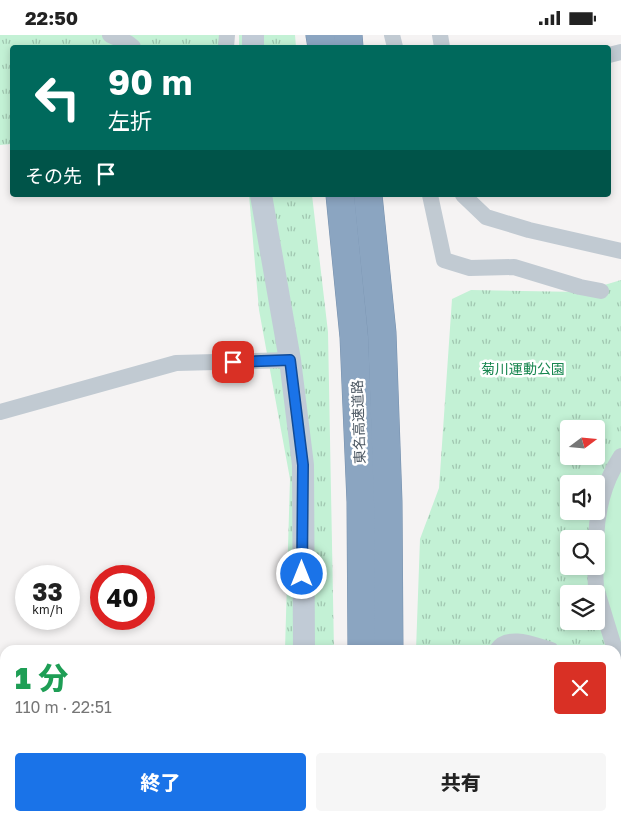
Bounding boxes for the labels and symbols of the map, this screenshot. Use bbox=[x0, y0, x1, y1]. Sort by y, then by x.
pin bbox=[212, 341, 254, 383]
park label: 菊川運動公園 bbox=[481, 360, 565, 377]
street label: 東名高速道路 bbox=[348, 380, 368, 464]
north arrow bbox=[560, 420, 605, 465]
position arrow bbox=[275, 547, 327, 599]
speed limit sign: 40 bbox=[90, 565, 155, 630]

